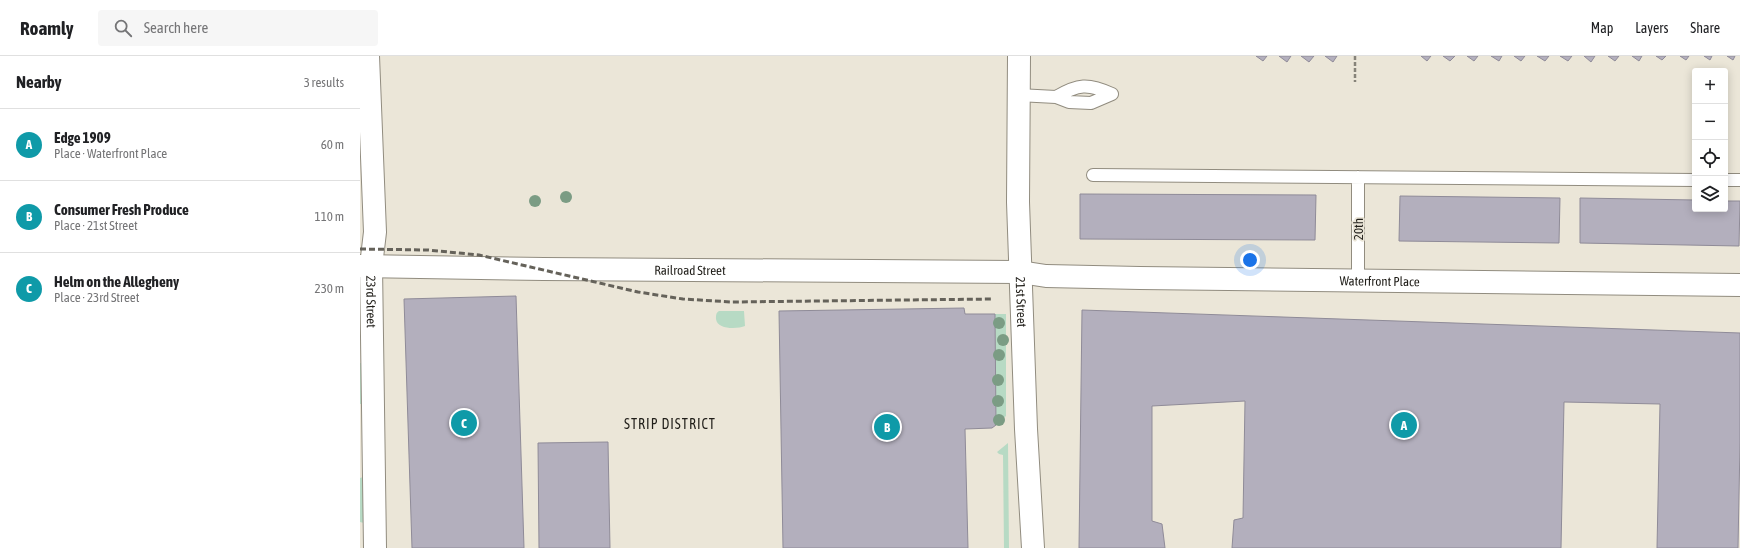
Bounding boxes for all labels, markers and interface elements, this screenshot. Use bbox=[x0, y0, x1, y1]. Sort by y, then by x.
search box bbox=[98, 10, 378, 46]
text: Roamly bbox=[20, 17, 74, 39]
icon: search bbox=[112, 17, 134, 39]
text: Search here bbox=[144, 19, 208, 36]
text: Map bbox=[1591, 20, 1613, 36]
text: Layers bbox=[1635, 20, 1668, 36]
text: Share bbox=[1690, 20, 1720, 36]
map controls bbox=[1692, 68, 1728, 212]
button: + bbox=[1692, 68, 1728, 104]
text: Nearby bbox=[16, 72, 62, 92]
text: 3 results bbox=[304, 75, 344, 90]
button: − bbox=[1692, 104, 1728, 140]
text: Edge 1909 bbox=[54, 129, 111, 146]
text: A bbox=[26, 137, 32, 152]
text: 60 m bbox=[321, 137, 344, 152]
button: locate bbox=[1692, 140, 1728, 176]
text: Place · Waterfront Place bbox=[54, 146, 167, 161]
button: layers bbox=[1692, 176, 1728, 212]
text: Consumer Fresh Produce bbox=[54, 201, 189, 218]
text: B bbox=[26, 209, 32, 224]
text: 110 m bbox=[315, 209, 344, 224]
text: Place · 21st Street bbox=[54, 218, 138, 233]
street label: 20th bbox=[1351, 218, 1366, 240]
your location bbox=[1240, 250, 1260, 270]
street label: Railroad Street bbox=[654, 263, 726, 278]
text: Helm on the Allegheny bbox=[54, 273, 179, 290]
street label: Waterfront Place bbox=[1339, 273, 1420, 289]
street label: 23rd Street bbox=[363, 275, 379, 328]
street label: 21st Street bbox=[1013, 276, 1029, 328]
text: C bbox=[26, 281, 32, 296]
text: 230 m bbox=[315, 281, 344, 296]
text: Place · 23rd Street bbox=[54, 290, 139, 305]
pin: C bbox=[451, 408, 477, 438]
pin: A bbox=[1391, 410, 1417, 440]
pin: B bbox=[874, 412, 900, 442]
district label: STRIP DISTRICT bbox=[624, 416, 716, 432]

